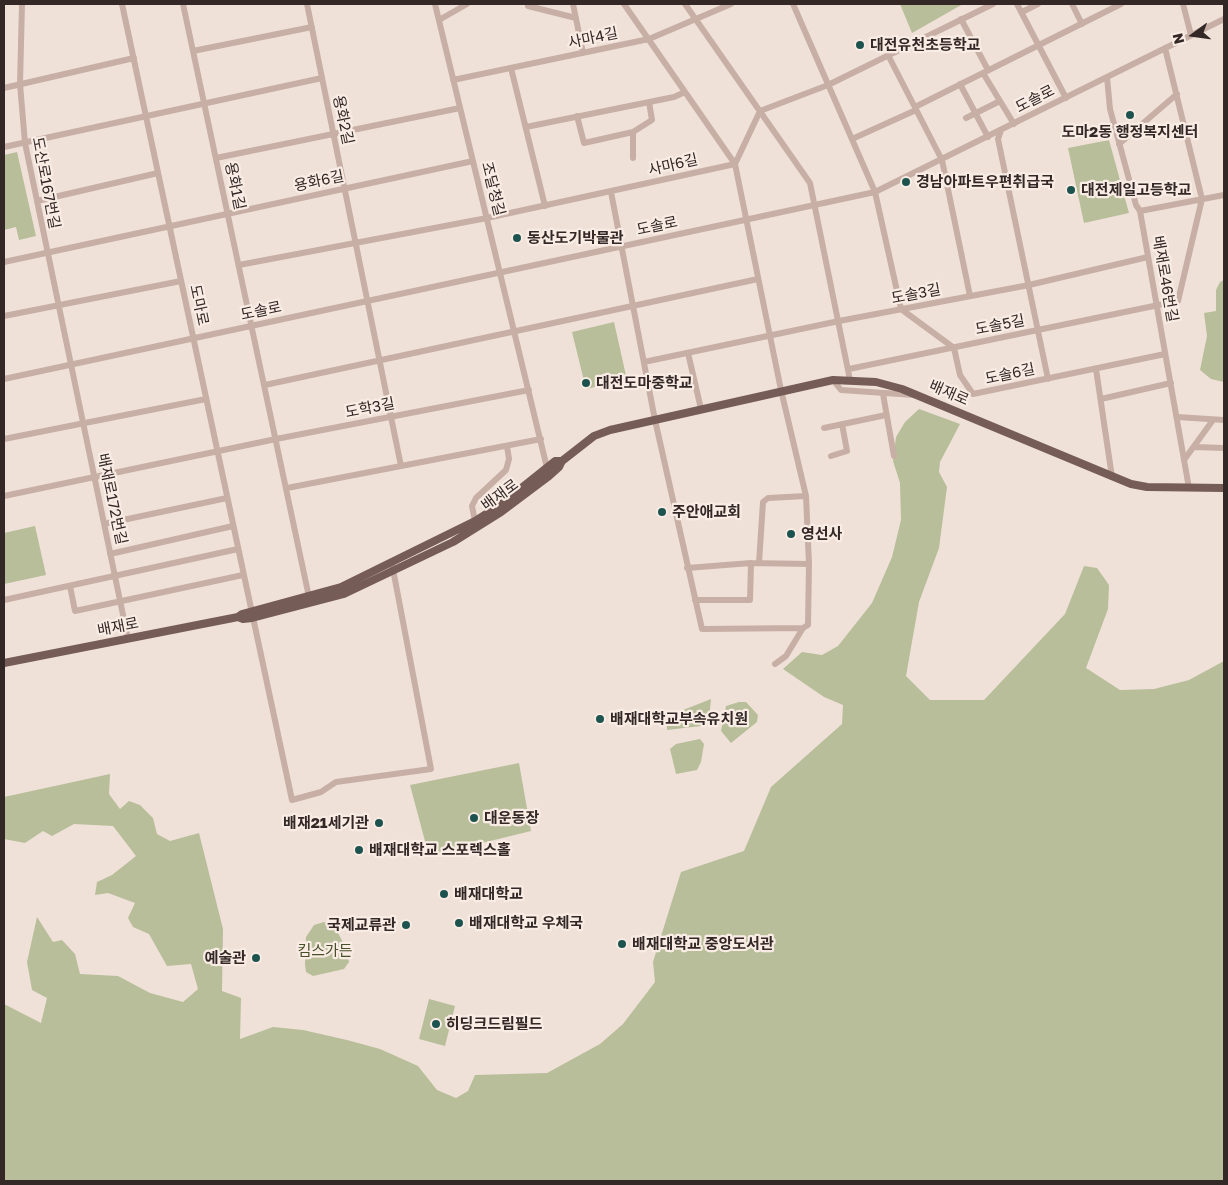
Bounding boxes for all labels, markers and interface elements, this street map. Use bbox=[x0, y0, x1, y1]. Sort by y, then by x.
north arrow bbox=[1168, 10, 1218, 60]
street label: 사마4길 bbox=[566, 24, 620, 52]
text: N bbox=[1168, 32, 1187, 46]
place label: 대전유천초등학교 bbox=[870, 36, 980, 54]
marker: 대전유천초등학교 bbox=[854, 39, 866, 51]
street label: 도솔로 bbox=[1012, 82, 1058, 116]
street label: 용화2길 bbox=[329, 94, 357, 146]
marker: 도마2동 행정복지센터 bbox=[1124, 109, 1136, 121]
place label: 도마2동 행정복지센터 bbox=[1061, 123, 1199, 141]
street label: 도산로167번길 bbox=[28, 135, 64, 231]
street label: 사마6길 bbox=[646, 151, 700, 179]
street label: 용화1길 bbox=[221, 160, 249, 212]
street label: 조달청길 bbox=[478, 160, 508, 218]
street label: 용화6길 bbox=[292, 167, 346, 195]
place label: 경남아파트우편취급국 bbox=[916, 173, 1054, 191]
marker: 경남아파트우편취급국 bbox=[900, 176, 912, 188]
place label: 대전제일고등학교 bbox=[1081, 181, 1191, 199]
marker: 대전제일고등학교 bbox=[1065, 184, 1077, 196]
street label: 도솔로 bbox=[635, 213, 679, 239]
place label: 동산도기박물관 bbox=[527, 229, 624, 247]
marker: 동산도기박물관 bbox=[511, 232, 523, 244]
street label: 배재로46번길 bbox=[1149, 234, 1181, 324]
street label: 도솔3길 bbox=[890, 280, 942, 308]
street label: 도마로 bbox=[186, 283, 212, 327]
street label: 도솔로 bbox=[239, 298, 283, 324]
street label: 도솔5길 bbox=[974, 311, 1026, 339]
street label: 도솔6길 bbox=[983, 360, 1037, 388]
place label: 대전도마중학교 bbox=[596, 374, 693, 392]
marker: 대전도마중학교 bbox=[580, 377, 592, 389]
street label: 배재로 bbox=[926, 377, 972, 409]
street label: 도학3길 bbox=[344, 394, 396, 422]
street label: 배재로172번길 bbox=[94, 452, 130, 546]
street label: 배재로 bbox=[478, 476, 522, 514]
place label: 주안애교회 bbox=[672, 503, 741, 521]
marker: 주안애교회 bbox=[656, 506, 668, 518]
place label: 영선사 bbox=[801, 525, 842, 543]
marker: 영선사 bbox=[785, 528, 797, 540]
street label: 배재로 bbox=[96, 614, 140, 640]
place label: 배재대학교부속유치원 bbox=[610, 710, 748, 728]
marker: 배재대학교부속유치원 bbox=[594, 713, 606, 725]
place label: 대운동장 bbox=[484, 809, 539, 827]
marker: 대운동장 bbox=[468, 812, 480, 824]
place label: 배재21세기관 bbox=[283, 814, 369, 832]
marker: 배재21세기관 bbox=[373, 817, 385, 829]
place label: 배재대학교 스포렉스홀 bbox=[369, 841, 511, 859]
marker: 배재대학교 스포렉스홀 bbox=[353, 844, 365, 856]
place label: 배재대학교 bbox=[454, 885, 523, 903]
marker: 배재대학교 bbox=[438, 888, 450, 900]
place label: 배재대학교 우체국 bbox=[469, 914, 583, 932]
place label: 국제교류관 bbox=[327, 916, 396, 934]
marker: 배재대학교 우체국 bbox=[453, 917, 465, 929]
marker: 국제교류관 bbox=[400, 919, 412, 931]
place label: 배재대학교 중앙도서관 bbox=[632, 935, 774, 953]
marker: 배재대학교 중앙도서관 bbox=[616, 938, 628, 950]
park label: 킴스가든 bbox=[297, 942, 353, 960]
place label: 예술관 bbox=[205, 949, 246, 967]
marker: 예술관 bbox=[250, 952, 262, 964]
place label: 히딩크드림필드 bbox=[446, 1015, 543, 1033]
marker: 히딩크드림필드 bbox=[430, 1018, 442, 1030]

